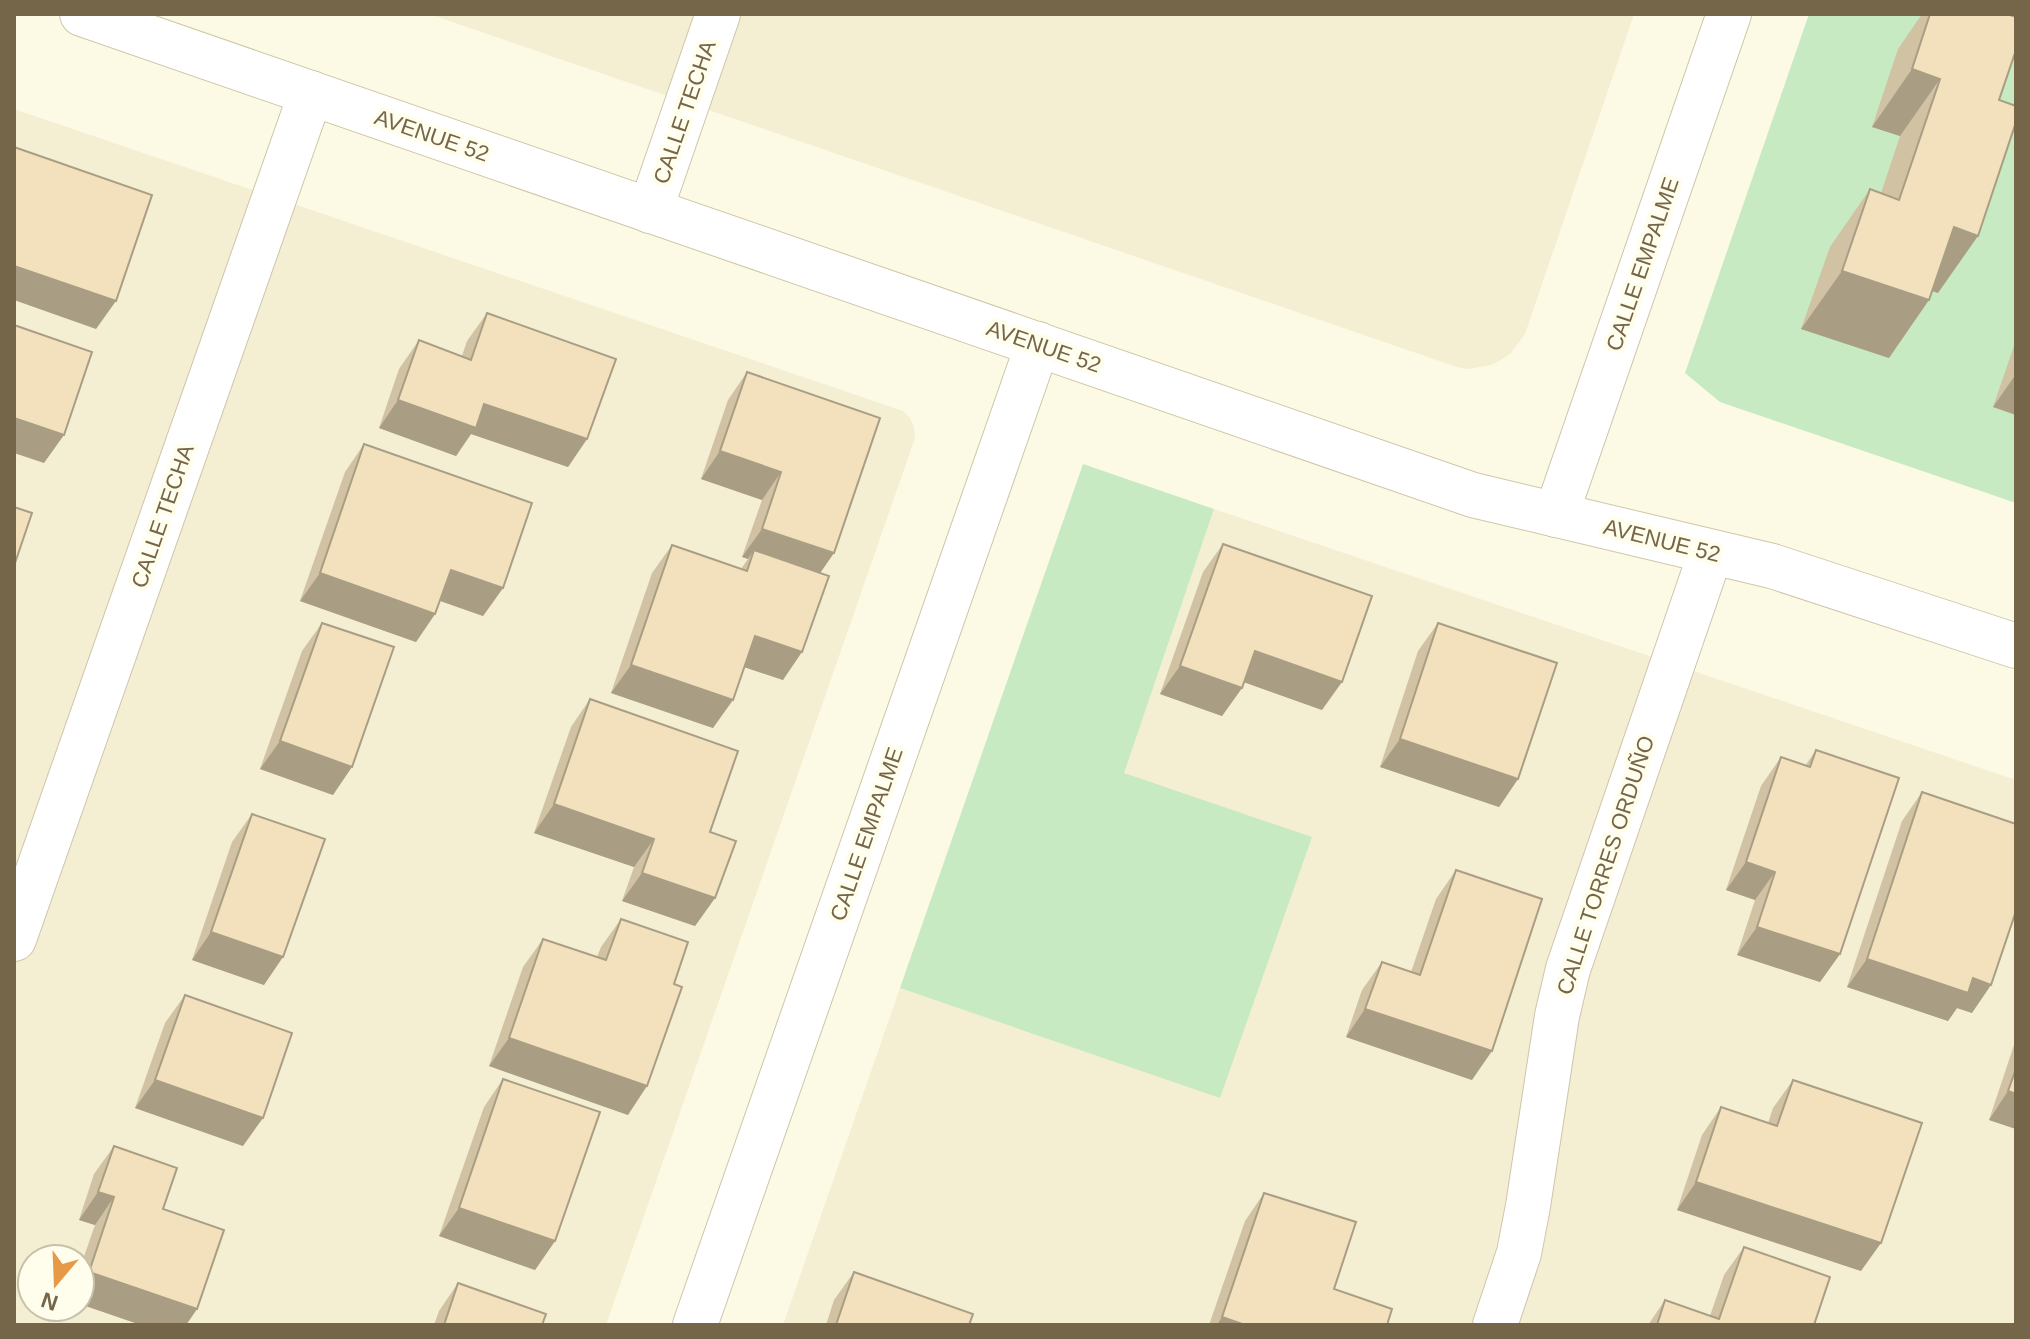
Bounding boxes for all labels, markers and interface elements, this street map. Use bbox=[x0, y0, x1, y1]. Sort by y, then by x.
street label: CALLE TECHA bbox=[648, 37, 721, 187]
street label: AVENUE 52 bbox=[371, 104, 492, 167]
street label: CALLE EMPALME bbox=[1601, 174, 1684, 354]
street label: AVENUE 52 bbox=[983, 315, 1104, 378]
street label: CALLE TECHA bbox=[126, 441, 199, 591]
street label: AVENUE 52 bbox=[1601, 514, 1723, 567]
street label: CALLE TORRES ORDUÑO bbox=[1552, 733, 1659, 998]
street label: CALLE EMPALME bbox=[825, 744, 908, 924]
north arrow bbox=[16, 1243, 96, 1323]
text: N bbox=[38, 1287, 61, 1316]

